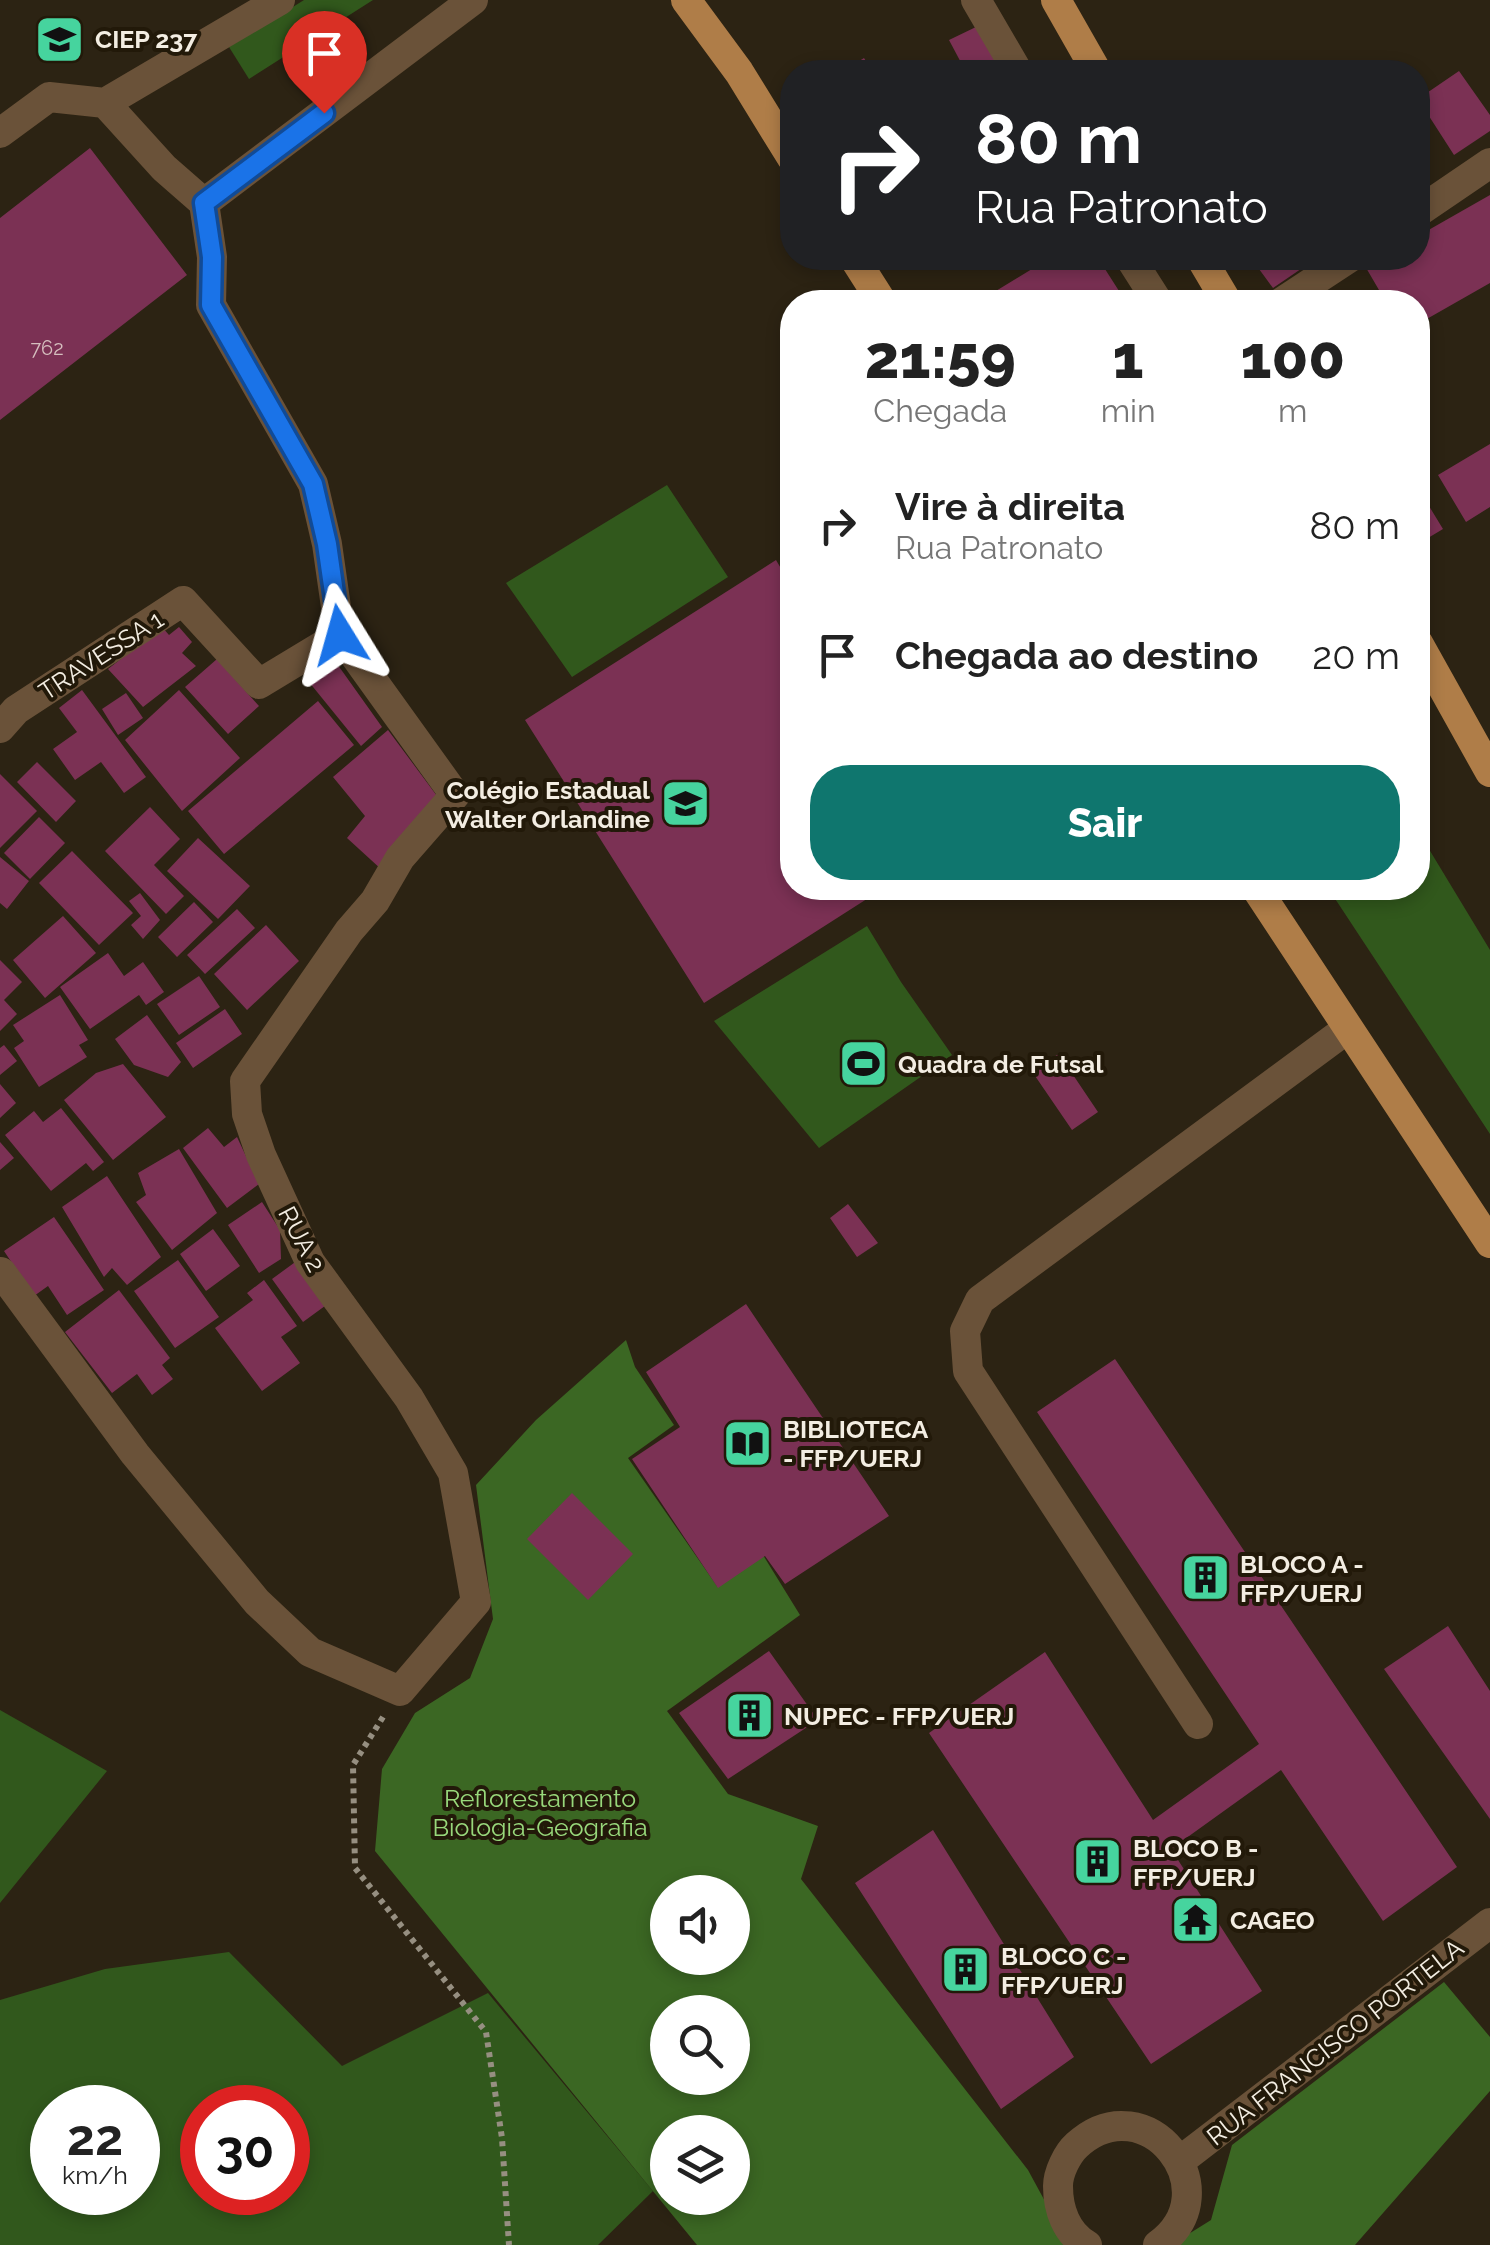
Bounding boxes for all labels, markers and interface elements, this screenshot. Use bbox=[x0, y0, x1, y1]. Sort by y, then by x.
pin bbox=[282, 11, 367, 114]
school or university icon: CIEP 237 bbox=[34, 13, 86, 65]
place label: CIEP 237 bbox=[95, 24, 198, 54]
icon: arrive bbox=[297, 26, 352, 81]
text: 80 m bbox=[975, 97, 1142, 179]
icon: right bbox=[810, 100, 940, 230]
text: Rua Patronato bbox=[975, 181, 1268, 234]
text: 21:59 bbox=[865, 322, 1016, 392]
text: 1 bbox=[1113, 322, 1144, 392]
text: 100 bbox=[1240, 322, 1345, 392]
house number: 762 bbox=[30, 336, 64, 360]
text: Chegada bbox=[873, 392, 1007, 429]
text: min bbox=[1101, 392, 1156, 429]
text: m bbox=[1278, 392, 1308, 429]
text: Vire à direita bbox=[895, 484, 1125, 529]
icon: right bbox=[810, 498, 865, 553]
text: 80 m bbox=[1310, 503, 1400, 548]
text: Rua Patronato bbox=[895, 529, 1103, 566]
position arrow bbox=[288, 583, 392, 687]
street label: TRAVESSA 1 bbox=[33, 604, 169, 706]
icon: arrive bbox=[810, 628, 865, 683]
text: Chegada ao destino bbox=[895, 633, 1258, 678]
text: 20 m bbox=[1312, 633, 1400, 678]
button: Sair bbox=[810, 765, 1400, 880]
place label: Colégio Estadual Walter Orlandine bbox=[445, 775, 650, 834]
school or university icon: Colégio Estadual Walter Orlandine bbox=[659, 778, 711, 830]
sports icon: Quadra de Futsal bbox=[837, 1038, 889, 1090]
place label: Quadra de Futsal bbox=[898, 1049, 1103, 1079]
street label: RUA 2 bbox=[272, 1201, 332, 1277]
place label: BIBLIOTECA - FFP/UERJ bbox=[783, 1414, 928, 1473]
library icon: BIBLIOTECA - FFP/UERJ bbox=[722, 1417, 774, 1469]
place label: BLOCO A - FFP/UERJ bbox=[1240, 1549, 1364, 1608]
building icon: BLOCO A - FFP/UERJ bbox=[1179, 1552, 1231, 1604]
building icon: NUPEC - FFP/UERJ bbox=[723, 1690, 775, 1742]
place label: NUPEC - FFP/UERJ bbox=[784, 1701, 1014, 1731]
park label: Reflorestamento Biologia-Geografia bbox=[432, 1783, 648, 1842]
place label: BLOCO B - FFP/UERJ bbox=[1133, 1833, 1258, 1892]
building icon: BLOCO B - FFP/UERJ bbox=[1072, 1836, 1124, 1888]
map controls bbox=[650, 1875, 750, 2215]
button: sound bbox=[650, 1875, 750, 1975]
temple icon: CAGEO bbox=[1169, 1894, 1221, 1946]
place label: CAGEO bbox=[1230, 1905, 1315, 1935]
street label: RUA FRANCISCO PORTELA bbox=[1201, 1932, 1469, 2151]
place label: BLOCO C - FFP/UERJ bbox=[1001, 1941, 1127, 2000]
building icon: BLOCO C - FFP/UERJ bbox=[940, 1944, 992, 1996]
button: search bbox=[650, 1995, 750, 2095]
speed limit sign: 30 bbox=[180, 2085, 310, 2215]
text: 22 bbox=[67, 2108, 123, 2167]
button: layers bbox=[650, 2115, 750, 2215]
text: km/h bbox=[62, 2160, 128, 2190]

